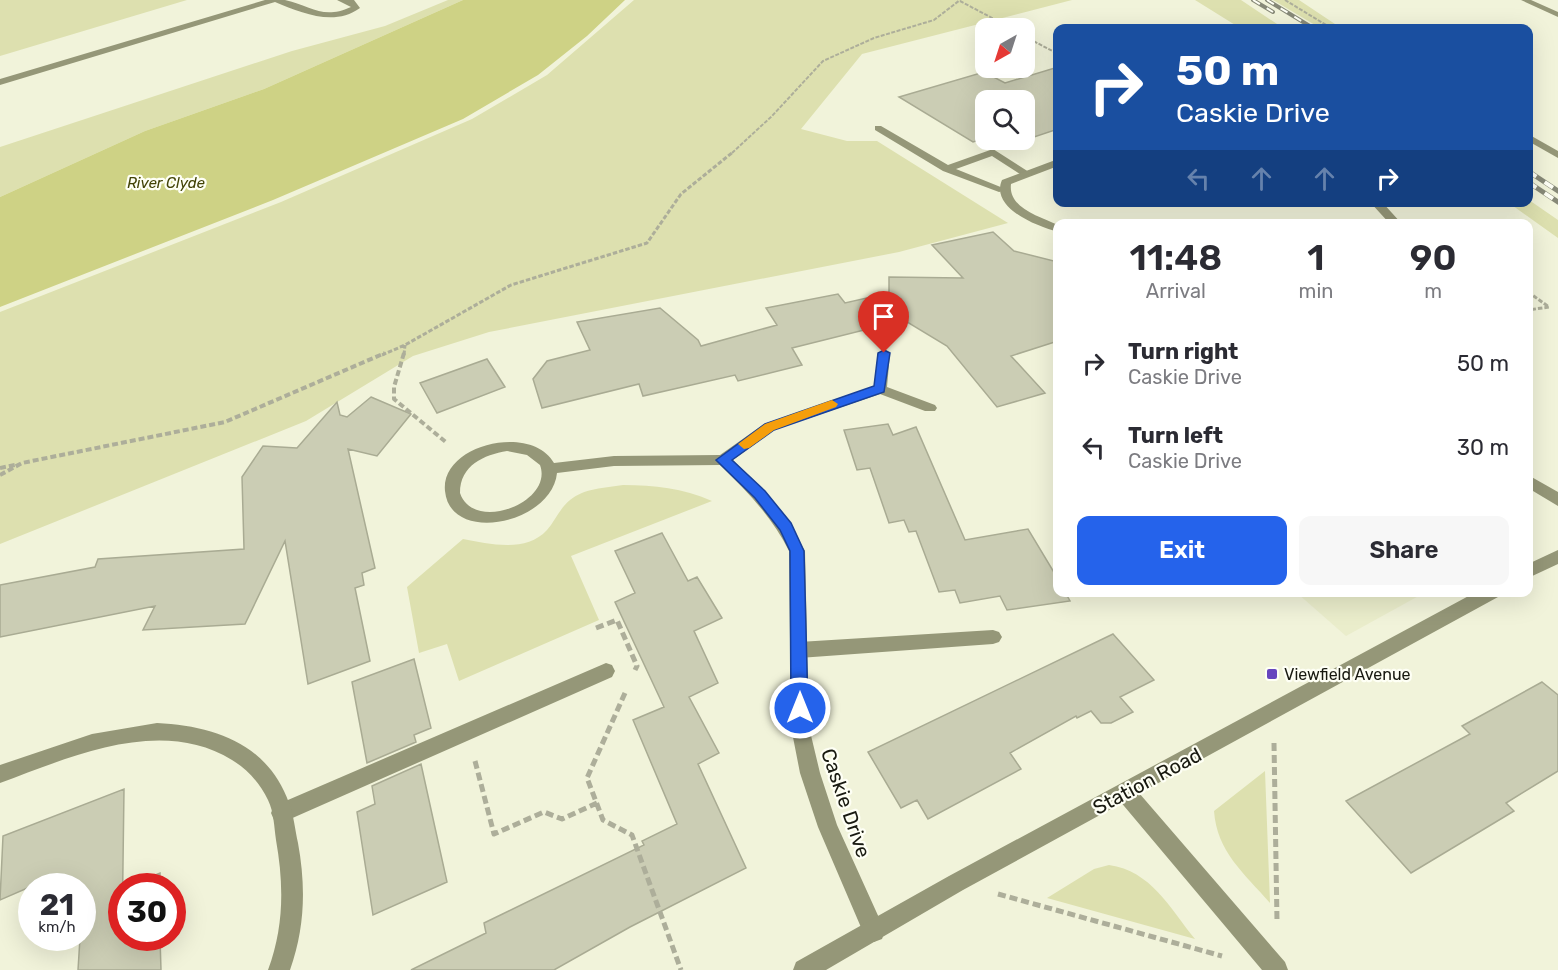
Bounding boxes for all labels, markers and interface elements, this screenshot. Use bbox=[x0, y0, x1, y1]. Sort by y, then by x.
north arrow bbox=[975, 18, 1035, 78]
map controls bbox=[975, 18, 1035, 150]
text: 50 m bbox=[1176, 46, 1279, 96]
icon: right bbox=[1077, 48, 1155, 126]
button: search bbox=[975, 90, 1035, 150]
text: Caskie Drive bbox=[1176, 97, 1330, 129]
icon: left bbox=[1182, 162, 1215, 195]
icon: ahead bbox=[1245, 162, 1278, 195]
icon: ahead bbox=[1308, 162, 1341, 195]
icon: right bbox=[1371, 162, 1404, 195]
water label: River Clyde bbox=[127, 174, 206, 192]
text: 11:48 bbox=[1129, 236, 1222, 279]
text: 1 bbox=[1307, 236, 1325, 279]
text: 90 bbox=[1410, 236, 1457, 279]
text: Arrival bbox=[1146, 279, 1206, 303]
text: min bbox=[1299, 279, 1333, 303]
text: m bbox=[1424, 279, 1442, 303]
pin bbox=[858, 291, 909, 353]
icon: arrive bbox=[867, 300, 900, 333]
text: Turn right bbox=[1128, 338, 1238, 365]
icon: right bbox=[1077, 347, 1110, 380]
text: 50 m bbox=[1457, 350, 1509, 377]
text: Caskie Drive bbox=[1128, 365, 1242, 389]
text: Turn left bbox=[1128, 422, 1223, 449]
icon: left bbox=[1077, 431, 1110, 464]
text: 30 m bbox=[1457, 434, 1509, 461]
text: Caskie Drive bbox=[1128, 449, 1242, 473]
button: Exit bbox=[1077, 516, 1287, 585]
button: Share bbox=[1299, 516, 1509, 585]
place label: Viewfield Avenue bbox=[1284, 665, 1411, 684]
marker: Viewfield Avenue bbox=[1265, 667, 1279, 681]
position arrow bbox=[768, 676, 832, 740]
street label: Station Road bbox=[1088, 742, 1206, 820]
street label: Caskie Drive bbox=[816, 745, 876, 861]
speed limit sign: 30 bbox=[108, 873, 186, 951]
text: 21 bbox=[40, 887, 74, 923]
text: km/h bbox=[38, 918, 76, 936]

